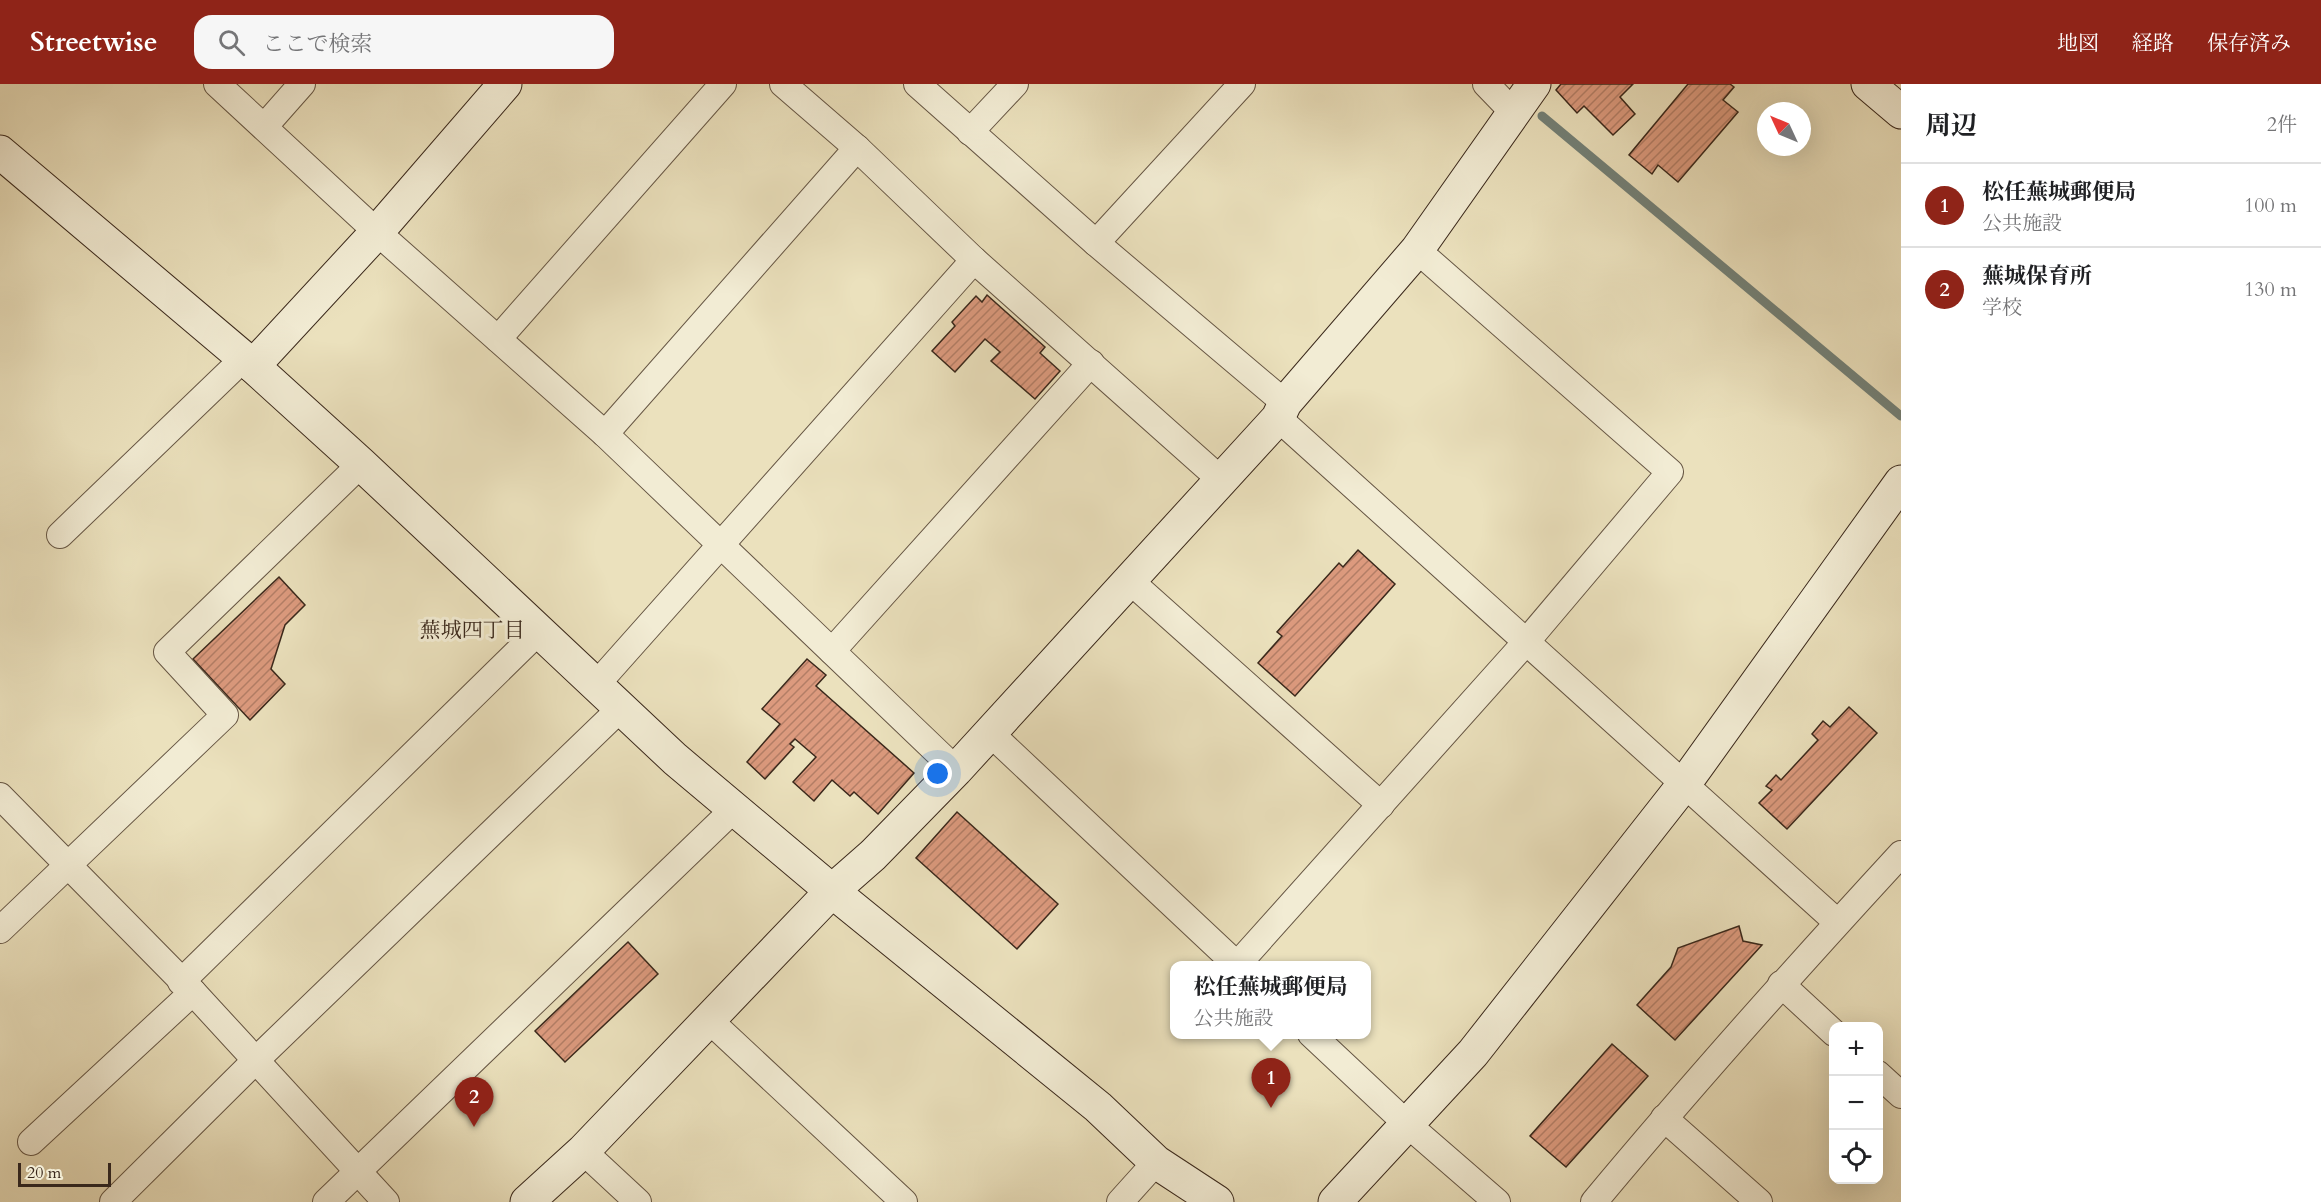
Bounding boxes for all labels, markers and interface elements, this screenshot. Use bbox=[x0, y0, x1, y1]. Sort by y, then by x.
search box bbox=[194, 15, 614, 69]
text: Streetwise bbox=[30, 23, 158, 61]
icon: search bbox=[215, 26, 248, 59]
text: ここで検索 bbox=[263, 29, 373, 59]
text: 地図 bbox=[2057, 29, 2099, 58]
text: 経路 bbox=[2132, 29, 2174, 58]
text: 保存済み bbox=[2207, 29, 2291, 58]
north arrow bbox=[1757, 102, 1811, 156]
text: 周辺 bbox=[1925, 108, 1977, 143]
text: 2件 bbox=[2267, 111, 2297, 138]
text: 松任蕪城郵便局 bbox=[1982, 177, 2136, 207]
text: 1 bbox=[1939, 192, 1950, 219]
text: 100 m bbox=[2244, 192, 2297, 219]
text: 公共施設 bbox=[1982, 210, 2062, 237]
text: 蕪城保育所 bbox=[1982, 261, 2092, 291]
text: 2 bbox=[1939, 276, 1950, 303]
text: 130 m bbox=[2244, 276, 2297, 303]
text: 学校 bbox=[1982, 294, 2022, 321]
district label: 蕪城四丁目 bbox=[420, 616, 525, 645]
your location bbox=[923, 759, 952, 788]
popup bbox=[1170, 961, 1371, 1039]
text: 松任蕪城郵便局 bbox=[1193, 972, 1348, 1002]
text: 公共施設 bbox=[1193, 1005, 1273, 1032]
map controls bbox=[1829, 1022, 1883, 1184]
button: + bbox=[1829, 1022, 1883, 1076]
pin: 1 bbox=[1252, 1058, 1290, 1108]
button: − bbox=[1829, 1076, 1883, 1130]
pin: 2 bbox=[454, 1078, 494, 1127]
button: locate bbox=[1829, 1130, 1883, 1184]
scale bar bbox=[18, 1160, 111, 1188]
text: 20 m bbox=[27, 1162, 61, 1184]

